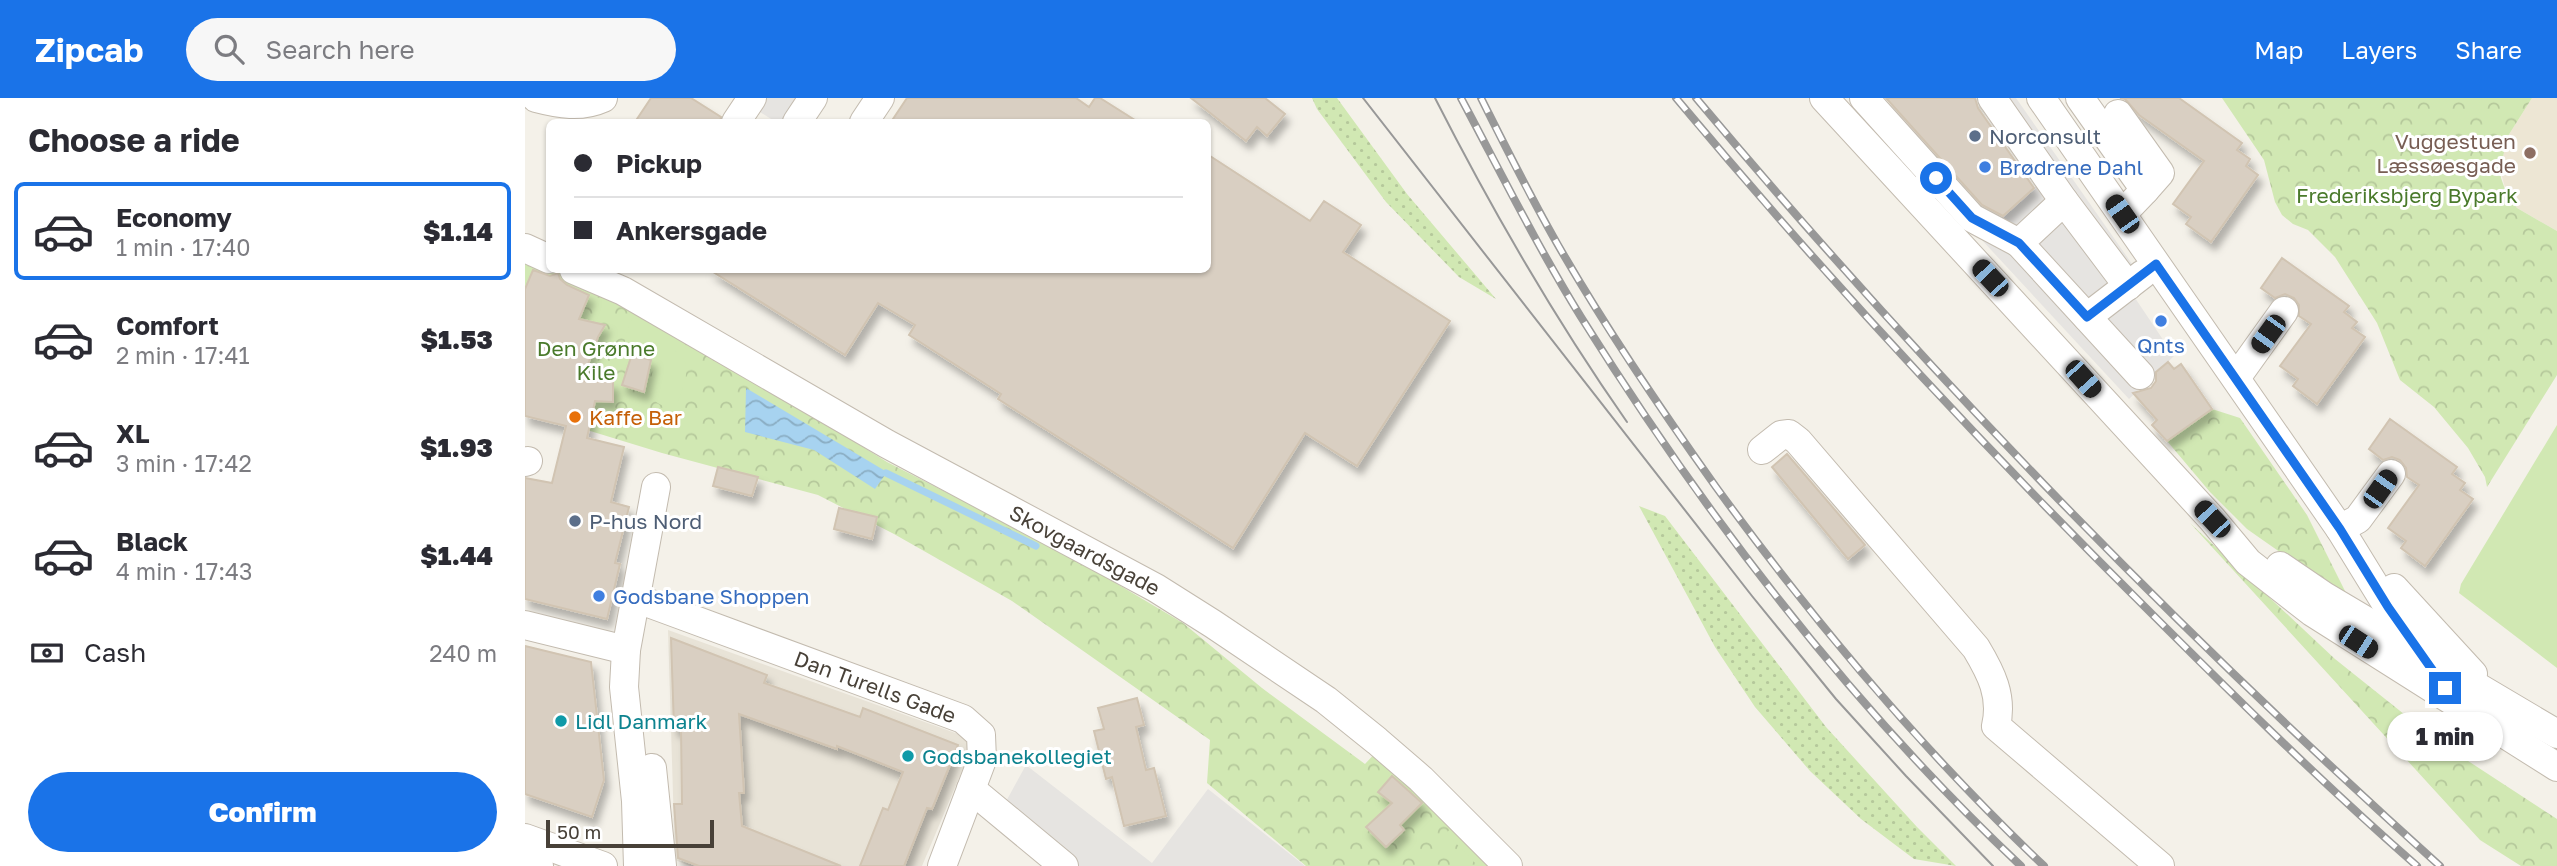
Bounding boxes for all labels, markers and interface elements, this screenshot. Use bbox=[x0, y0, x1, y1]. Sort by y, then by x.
search box bbox=[186, 18, 676, 81]
text: Zipcab bbox=[35, 30, 144, 69]
icon: search bbox=[210, 30, 248, 68]
text: Search here bbox=[266, 34, 415, 65]
text: Map bbox=[2254, 35, 2303, 64]
text: Layers bbox=[2341, 35, 2417, 64]
text: Share bbox=[2455, 35, 2522, 64]
text: Choose a ride bbox=[28, 121, 240, 159]
place label: Norconsult bbox=[1989, 123, 2101, 149]
marker: Norconsult bbox=[1967, 128, 1983, 144]
place label: Vuggestuen Læssøesgade bbox=[2376, 128, 2516, 178]
marker: Vuggestuen Læssøesgade bbox=[2522, 145, 2538, 161]
text: Pickup bbox=[616, 148, 702, 179]
place label: Brødrene Dahl bbox=[1999, 154, 2143, 180]
marker: Brødrene Dahl bbox=[1977, 159, 1993, 175]
route start bbox=[1920, 162, 1952, 194]
park label: Frederiksbjerg Bypark bbox=[2296, 182, 2518, 208]
car bbox=[2102, 191, 2143, 237]
icon: car bbox=[32, 200, 95, 263]
text: Economy bbox=[116, 202, 232, 233]
text: Ankersgade bbox=[616, 215, 767, 246]
text: $1.14 bbox=[423, 216, 493, 247]
text: 1 min · 17:40 bbox=[116, 233, 251, 261]
car bbox=[1968, 255, 2013, 301]
icon: car bbox=[32, 308, 95, 371]
text: Comfort bbox=[116, 310, 219, 341]
car bbox=[2248, 311, 2289, 357]
marker: Qnts bbox=[2153, 313, 2169, 329]
text: $1.53 bbox=[421, 324, 493, 355]
place label: Qnts bbox=[2137, 332, 2185, 358]
park label: Den Grønne Kile bbox=[537, 335, 655, 385]
text: 2 min · 17:41 bbox=[116, 341, 250, 369]
car bbox=[2062, 356, 2105, 402]
place label: Kaffe Bar bbox=[589, 404, 682, 430]
marker: Kaffe Bar bbox=[567, 409, 583, 425]
icon: car bbox=[32, 416, 95, 479]
text: XL bbox=[116, 418, 150, 449]
text: $1.93 bbox=[420, 432, 493, 463]
text: 3 min · 17:42 bbox=[116, 449, 252, 477]
car bbox=[2360, 466, 2401, 512]
car bbox=[2190, 496, 2235, 542]
street label: Skovgaardsgade bbox=[1005, 499, 1165, 601]
place label: P-hus Nord bbox=[589, 508, 702, 534]
marker: P-hus Nord bbox=[567, 513, 583, 529]
icon: car bbox=[32, 524, 95, 587]
text: Black bbox=[116, 526, 188, 557]
text: $1.44 bbox=[420, 540, 493, 571]
text: 4 min · 17:43 bbox=[116, 557, 253, 585]
place label: Godsbane Shoppen bbox=[613, 583, 809, 609]
marker: Godsbane Shoppen bbox=[591, 588, 607, 604]
car bbox=[2335, 622, 2382, 662]
icon: cash bbox=[28, 634, 66, 672]
text: Cash bbox=[84, 637, 146, 668]
text: 240 m bbox=[429, 639, 497, 667]
street label: Dan Turells Gade bbox=[791, 645, 960, 728]
route end bbox=[2429, 672, 2461, 704]
place label: Lidl Danmark bbox=[575, 708, 708, 734]
callout: 1 min bbox=[2387, 712, 2503, 762]
marker: Lidl Danmark bbox=[553, 713, 569, 729]
text: 1 min bbox=[2416, 722, 2474, 750]
place label: Godsbanekollegiet bbox=[922, 743, 1112, 769]
marker: Godsbanekollegiet bbox=[900, 748, 916, 764]
button: Confirm bbox=[28, 772, 497, 852]
scale bar bbox=[546, 817, 714, 849]
text: 50 m bbox=[557, 820, 601, 843]

